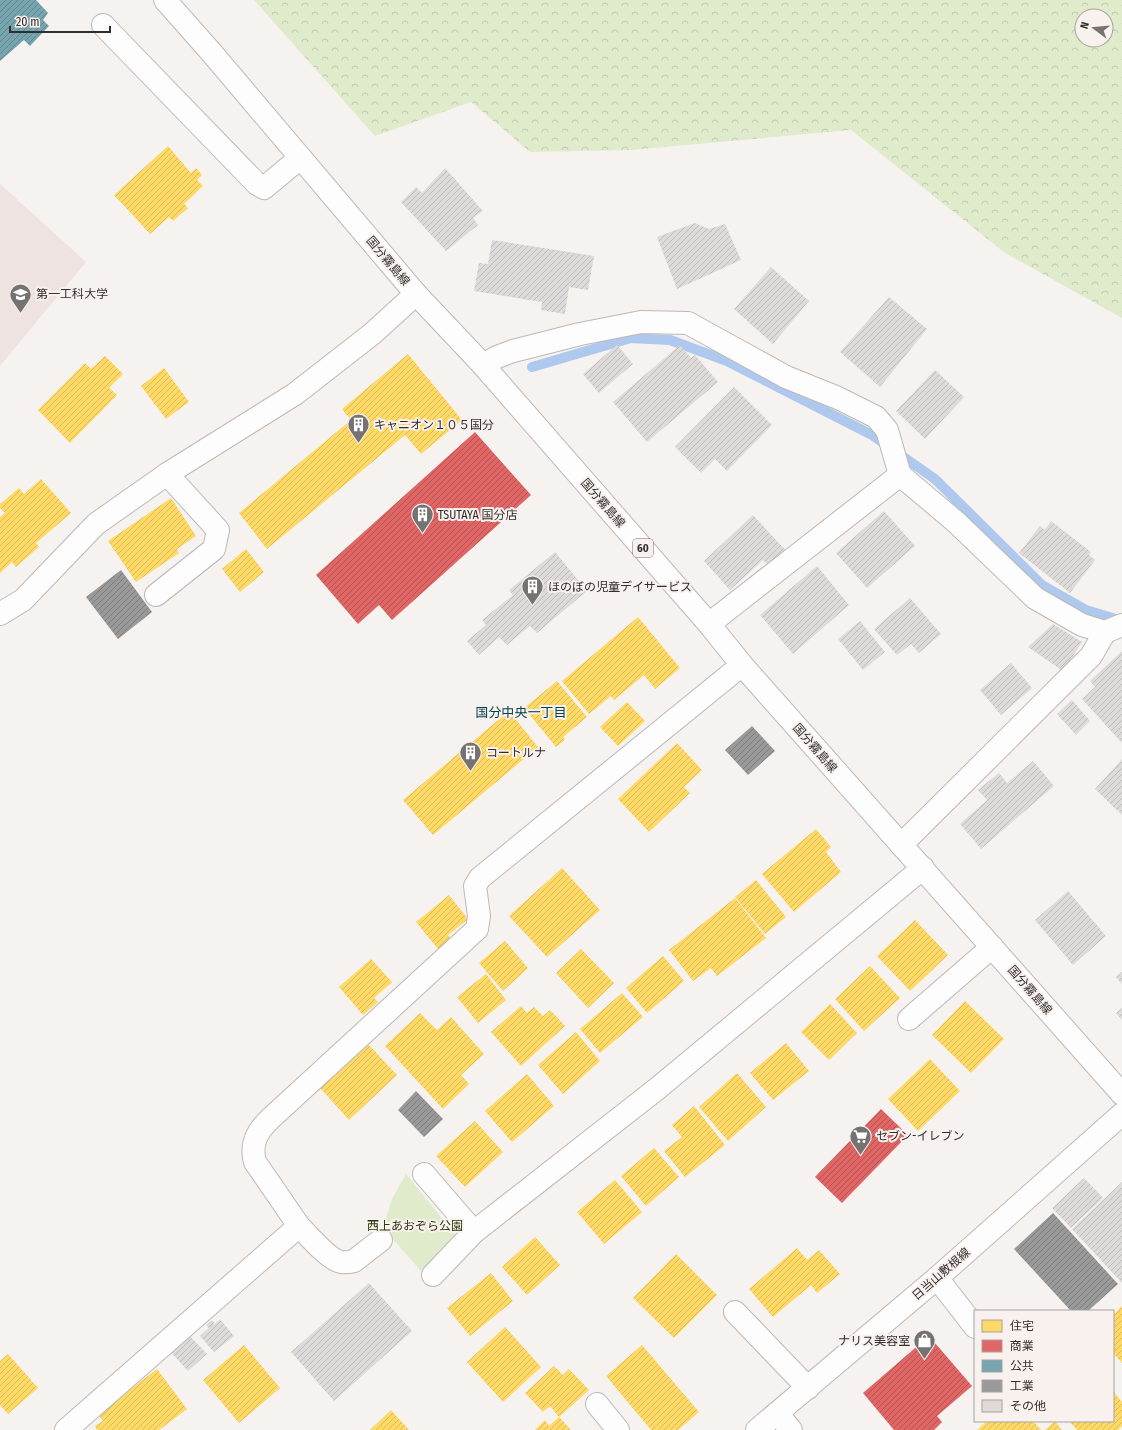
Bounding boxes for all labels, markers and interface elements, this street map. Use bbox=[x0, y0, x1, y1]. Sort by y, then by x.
scale bar bbox=[10, 8, 110, 34]
north arrow bbox=[1074, 8, 1114, 48]
text: 20 m bbox=[16, 15, 40, 29]
text: N bbox=[1078, 20, 1092, 30]
street label: 国分霧島線 bbox=[363, 234, 413, 288]
school or university icon: 第一工科大学 bbox=[8, 281, 34, 314]
place label: 第一工科大学 bbox=[36, 287, 108, 301]
building icon: キャニオン１０５国分 bbox=[345, 412, 371, 445]
place label: キャニオン１０５国分 bbox=[374, 418, 494, 432]
street label: 国分霧島線 bbox=[578, 476, 628, 530]
building icon: TSUTAYA 国分店 bbox=[410, 502, 436, 535]
place label: TSUTAYA 国分店 bbox=[438, 508, 518, 522]
road number: 60 bbox=[633, 539, 653, 557]
building icon: ほのぼの児童デイサービス bbox=[520, 574, 546, 607]
place label: ほのぼの児童デイサービス bbox=[548, 580, 692, 594]
district label: 国分中央一丁目 bbox=[475, 705, 567, 720]
street label: 国分霧島線 bbox=[790, 721, 840, 775]
building icon: コートルナ bbox=[458, 740, 484, 773]
place label: コートルナ bbox=[486, 746, 546, 760]
street label: 国分霧島線 bbox=[1005, 963, 1055, 1017]
supermarket icon: セブン-イレブン bbox=[848, 1123, 874, 1156]
place label: セブン-イレブン bbox=[876, 1129, 964, 1143]
park label: 西上あおぞら公園 bbox=[367, 1219, 463, 1233]
street label: 日当山敷根線 bbox=[909, 1245, 973, 1303]
legend bbox=[974, 1310, 1114, 1422]
text: 住宅 bbox=[1010, 1319, 1034, 1333]
shop icon: ナリス美容室 bbox=[912, 1328, 938, 1361]
place label: ナリス美容室 bbox=[838, 1334, 910, 1348]
text: 商業 bbox=[1010, 1339, 1034, 1353]
text: 公共 bbox=[1010, 1359, 1034, 1373]
text: 工業 bbox=[1010, 1379, 1034, 1393]
text: その他 bbox=[1010, 1399, 1046, 1413]

